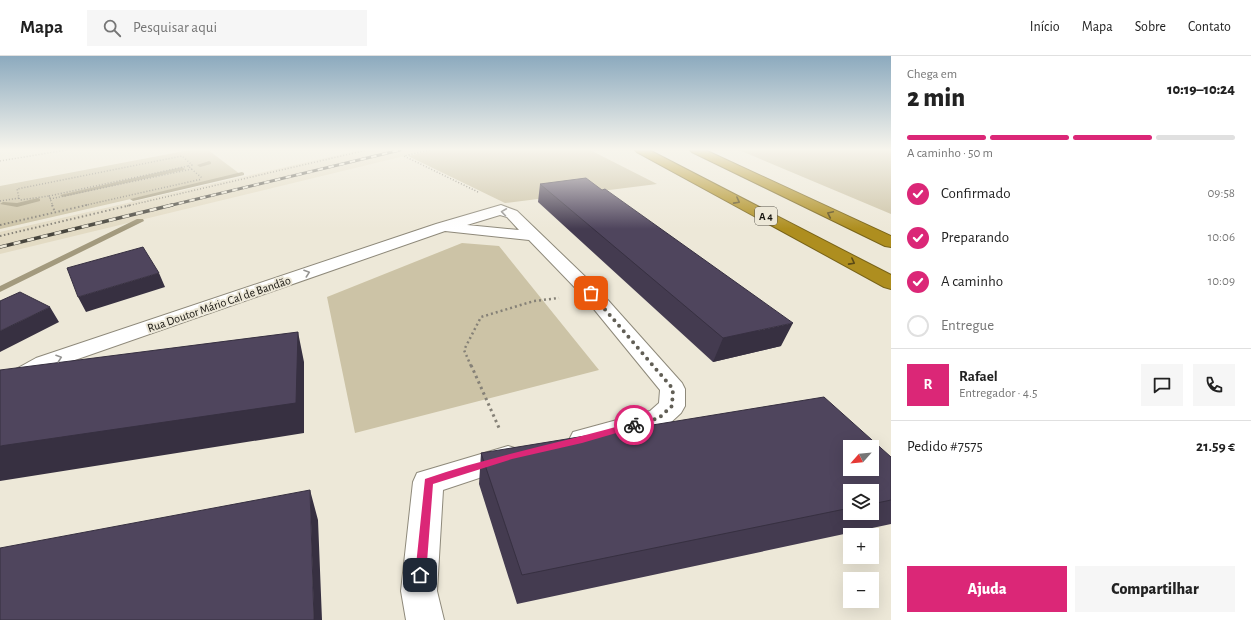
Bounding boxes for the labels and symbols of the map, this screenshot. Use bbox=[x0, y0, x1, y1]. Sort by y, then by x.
one-way arrow bbox=[733, 196, 740, 204]
road number: A 4 bbox=[755, 207, 777, 225]
one-way arrow bbox=[501, 208, 507, 217]
one-way arrow bbox=[827, 211, 835, 219]
one-way arrow bbox=[847, 258, 855, 265]
one-way arrow bbox=[304, 270, 311, 278]
street label: Rua Doutor Mário Cal de Bandão bbox=[146, 274, 292, 334]
pin bbox=[574, 276, 608, 310]
one-way arrow bbox=[56, 354, 63, 363]
courier bbox=[614, 405, 654, 445]
north arrow bbox=[843, 440, 879, 476]
pin bbox=[403, 558, 437, 592]

